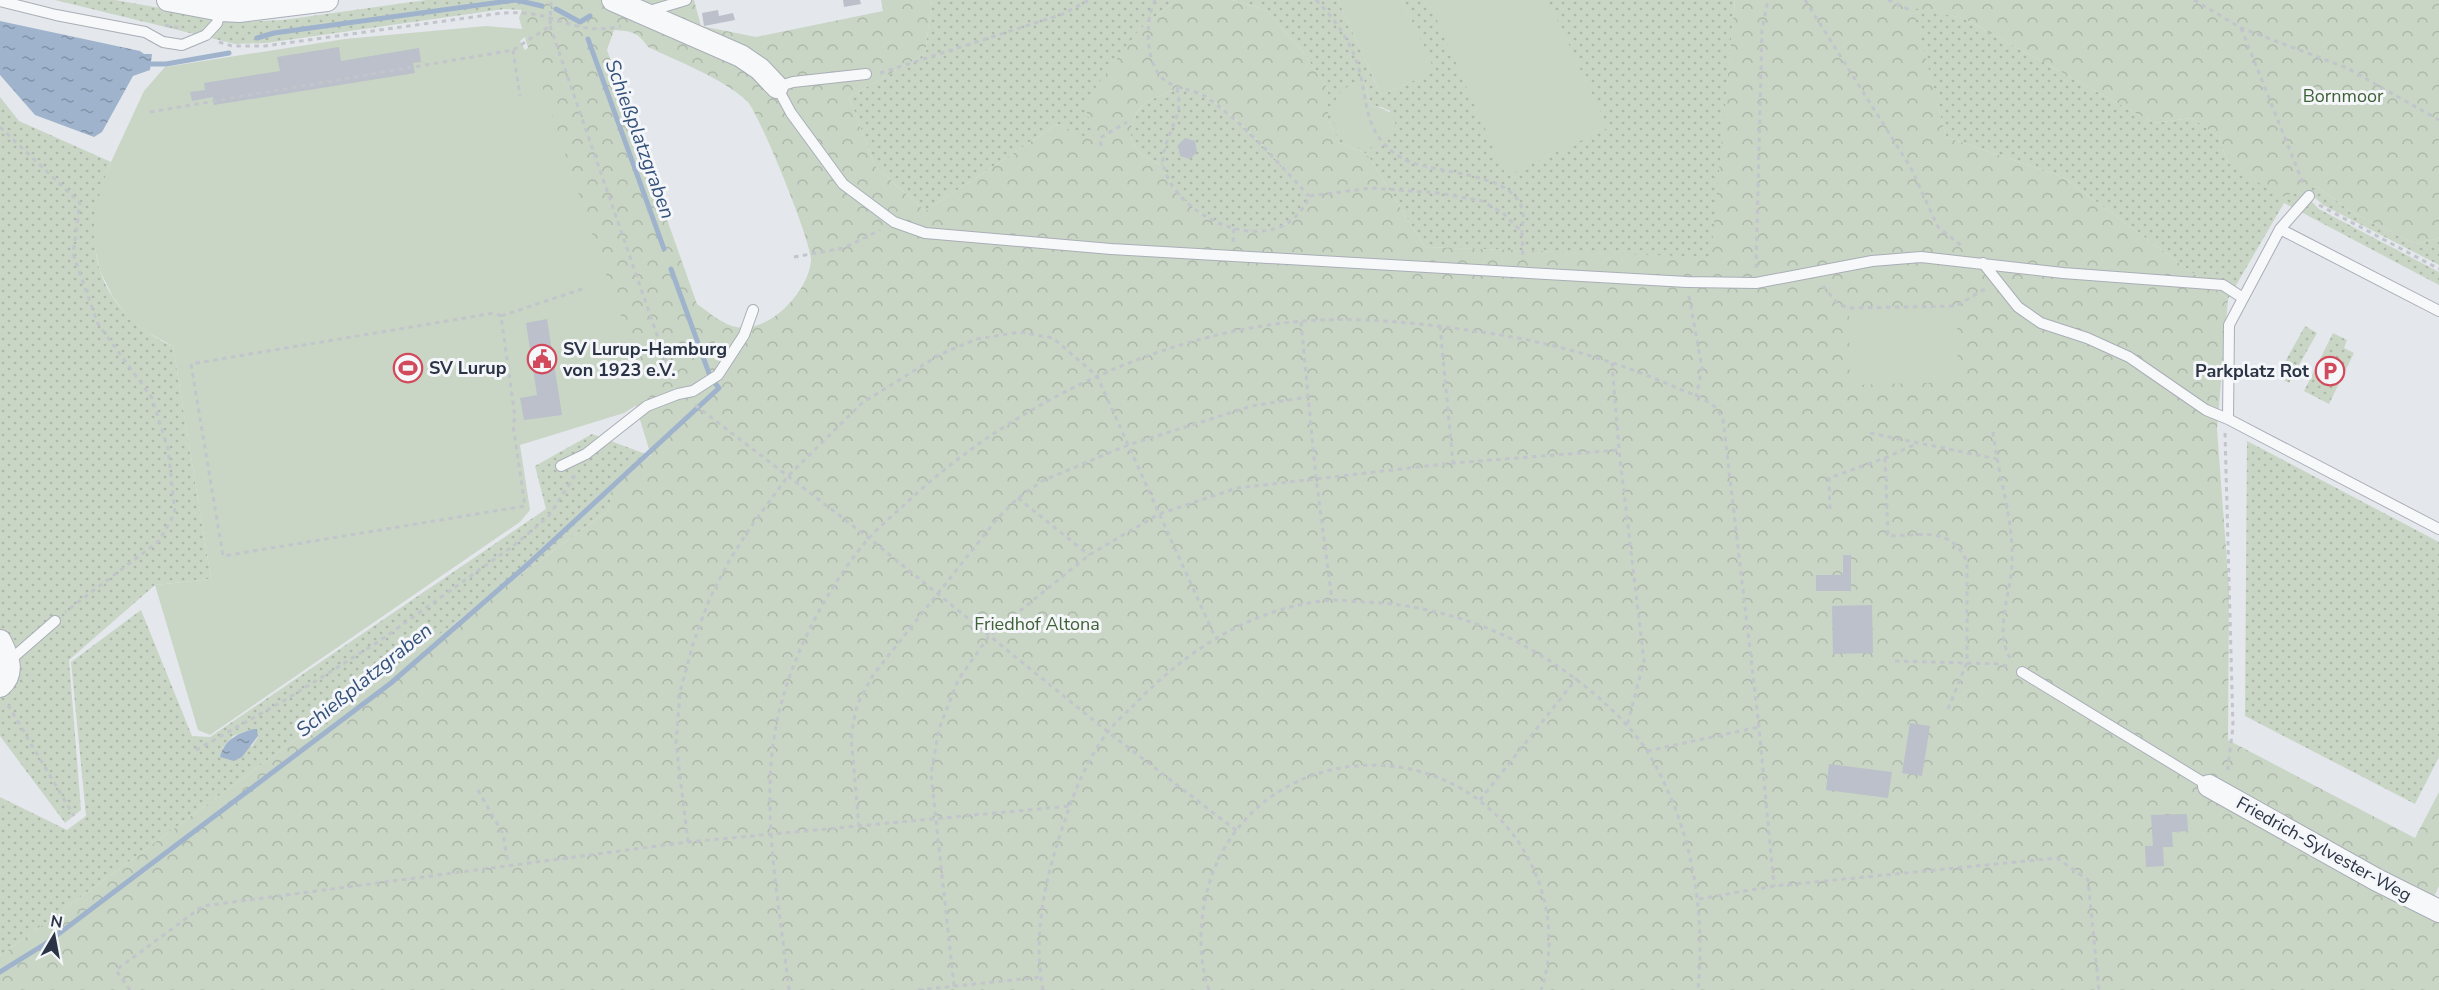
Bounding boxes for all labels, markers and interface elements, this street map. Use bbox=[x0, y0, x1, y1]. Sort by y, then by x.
water label: Schießplatzgraben bbox=[599, 56, 681, 222]
park label: Bornmoor bbox=[2303, 84, 2384, 108]
place label: SV Lurup-Hamburg von 1923 e.V. bbox=[562, 337, 727, 382]
public building icon: SV Lurup-Hamburg von 1923 e.V. bbox=[526, 343, 558, 375]
sports icon: SV Lurup bbox=[392, 352, 424, 384]
parking icon: Parkplatz Rot bbox=[2314, 355, 2346, 387]
place label: SV Lurup bbox=[429, 356, 507, 380]
place label: Parkplatz Rot bbox=[2195, 359, 2309, 383]
park label: Friedhof Altona bbox=[974, 612, 1100, 636]
water label: Schießplatzgraben bbox=[290, 617, 438, 743]
street label: Friedrich-Sylvester-Weg bbox=[2232, 791, 2416, 907]
north arrow bbox=[24, 906, 84, 966]
text: N bbox=[49, 910, 64, 934]

